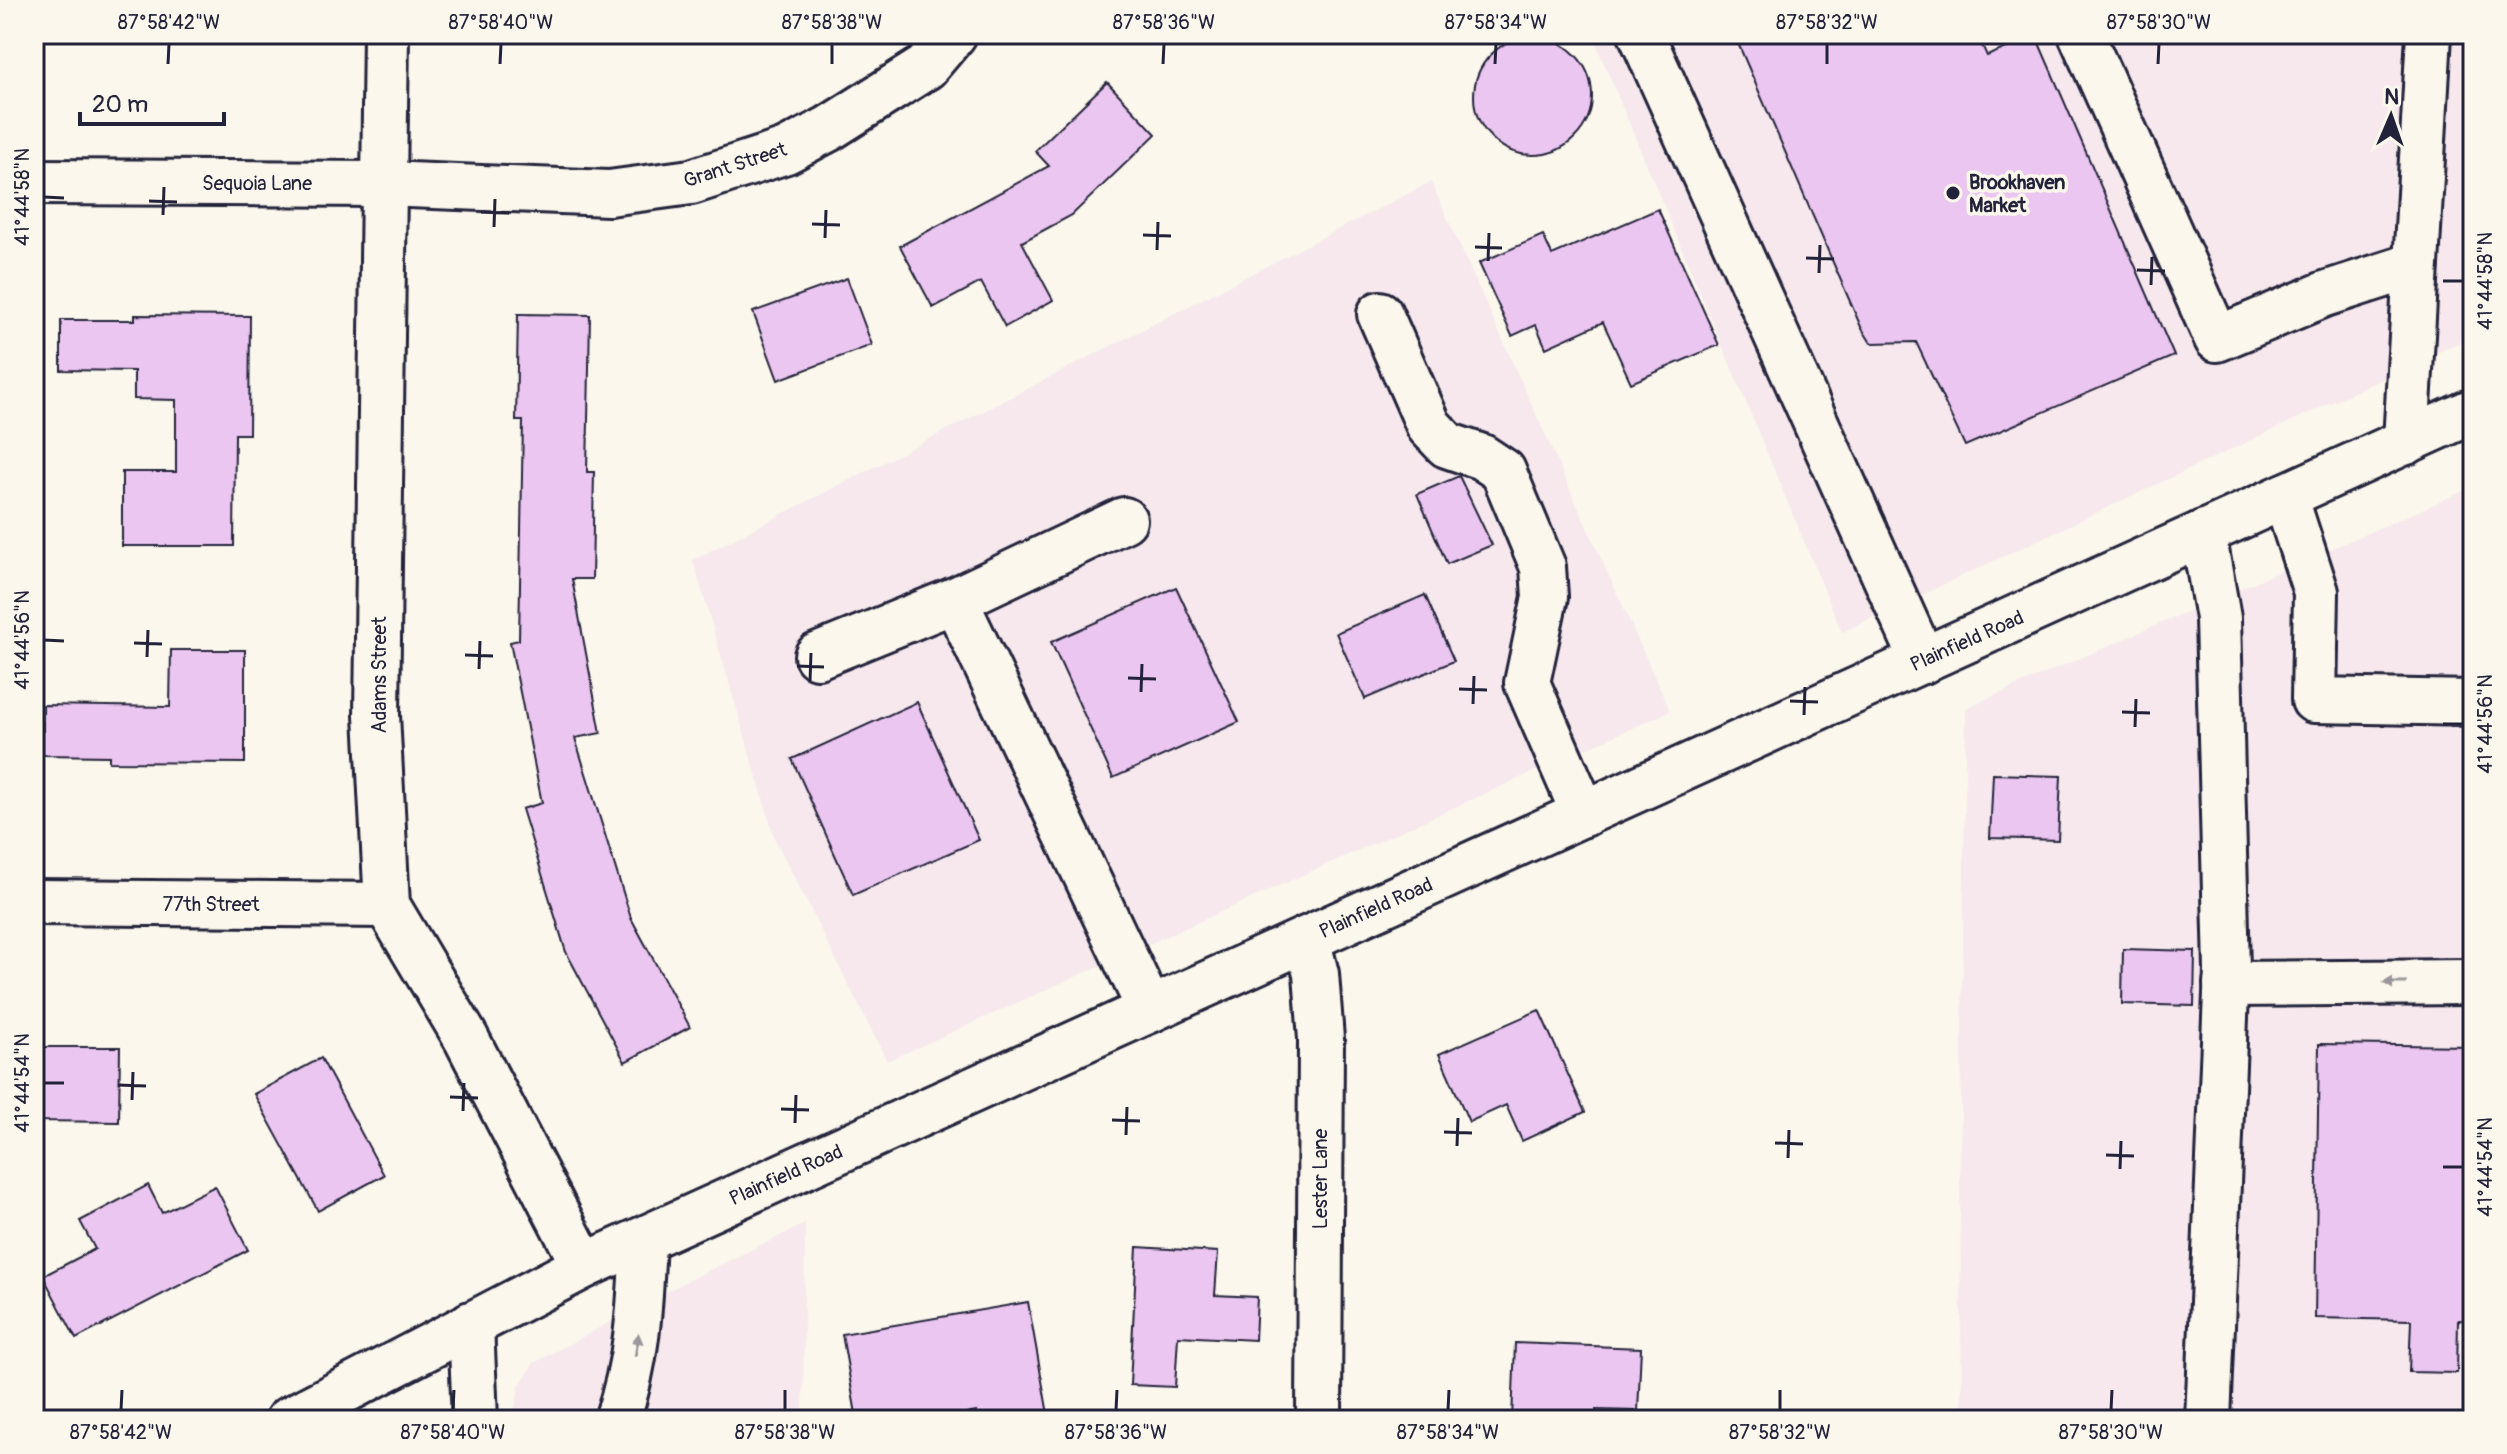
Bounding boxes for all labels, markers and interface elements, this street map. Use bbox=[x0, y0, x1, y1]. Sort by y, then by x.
text: 87°58'42"W bbox=[118, 10, 220, 35]
text: 87°58'40"W bbox=[449, 10, 553, 35]
text: 87°58'38"W bbox=[782, 10, 882, 35]
text: 87°58'36"W bbox=[1113, 10, 1215, 35]
text: 87°58'34"W bbox=[1445, 10, 1547, 35]
text: 87°58'32"W bbox=[1776, 10, 1878, 35]
text: 87°58'30"W bbox=[2107, 10, 2211, 35]
scale bar bbox=[80, 76, 224, 126]
north arrow bbox=[2351, 76, 2431, 156]
text: N bbox=[2384, 83, 2400, 111]
text: 20 m bbox=[92, 90, 148, 119]
street label: Grant Street bbox=[680, 136, 791, 193]
text: 41°44'58"N bbox=[10, 148, 35, 246]
place label: Brookhaven Market bbox=[1969, 170, 2065, 218]
street label: Sequoia Lane bbox=[202, 171, 312, 196]
marker: Brookhaven Market bbox=[1944, 184, 1962, 202]
text: 41°44'58"N bbox=[2473, 232, 2498, 330]
text: 41°44'56"N bbox=[10, 590, 35, 690]
street label: Plainfield Road bbox=[1906, 605, 2028, 677]
street label: Adams Street bbox=[367, 616, 392, 734]
text: 41°44'56"N bbox=[2473, 674, 2498, 774]
street label: Plainfield Road bbox=[1315, 872, 1437, 944]
street label: 77th Street bbox=[162, 892, 261, 917]
one-way arrow bbox=[2382, 976, 2407, 989]
text: 41°44'54"N bbox=[10, 1033, 35, 1133]
text: 41°44'54"N bbox=[2473, 1117, 2498, 1217]
street label: Lester Lane bbox=[1308, 1129, 1333, 1229]
street label: Plainfield Road bbox=[725, 1139, 847, 1211]
one-way arrow bbox=[631, 1332, 644, 1357]
text: 87°58'42"W bbox=[70, 1420, 172, 1445]
text: 87°58'40"W bbox=[401, 1420, 505, 1445]
text: 87°58'38"W bbox=[735, 1420, 835, 1445]
text: 87°58'36"W bbox=[1065, 1420, 1167, 1445]
text: 87°58'34"W bbox=[1397, 1420, 1499, 1445]
text: 87°58'32"W bbox=[1729, 1420, 1831, 1445]
text: 87°58'30"W bbox=[2059, 1420, 2163, 1445]

